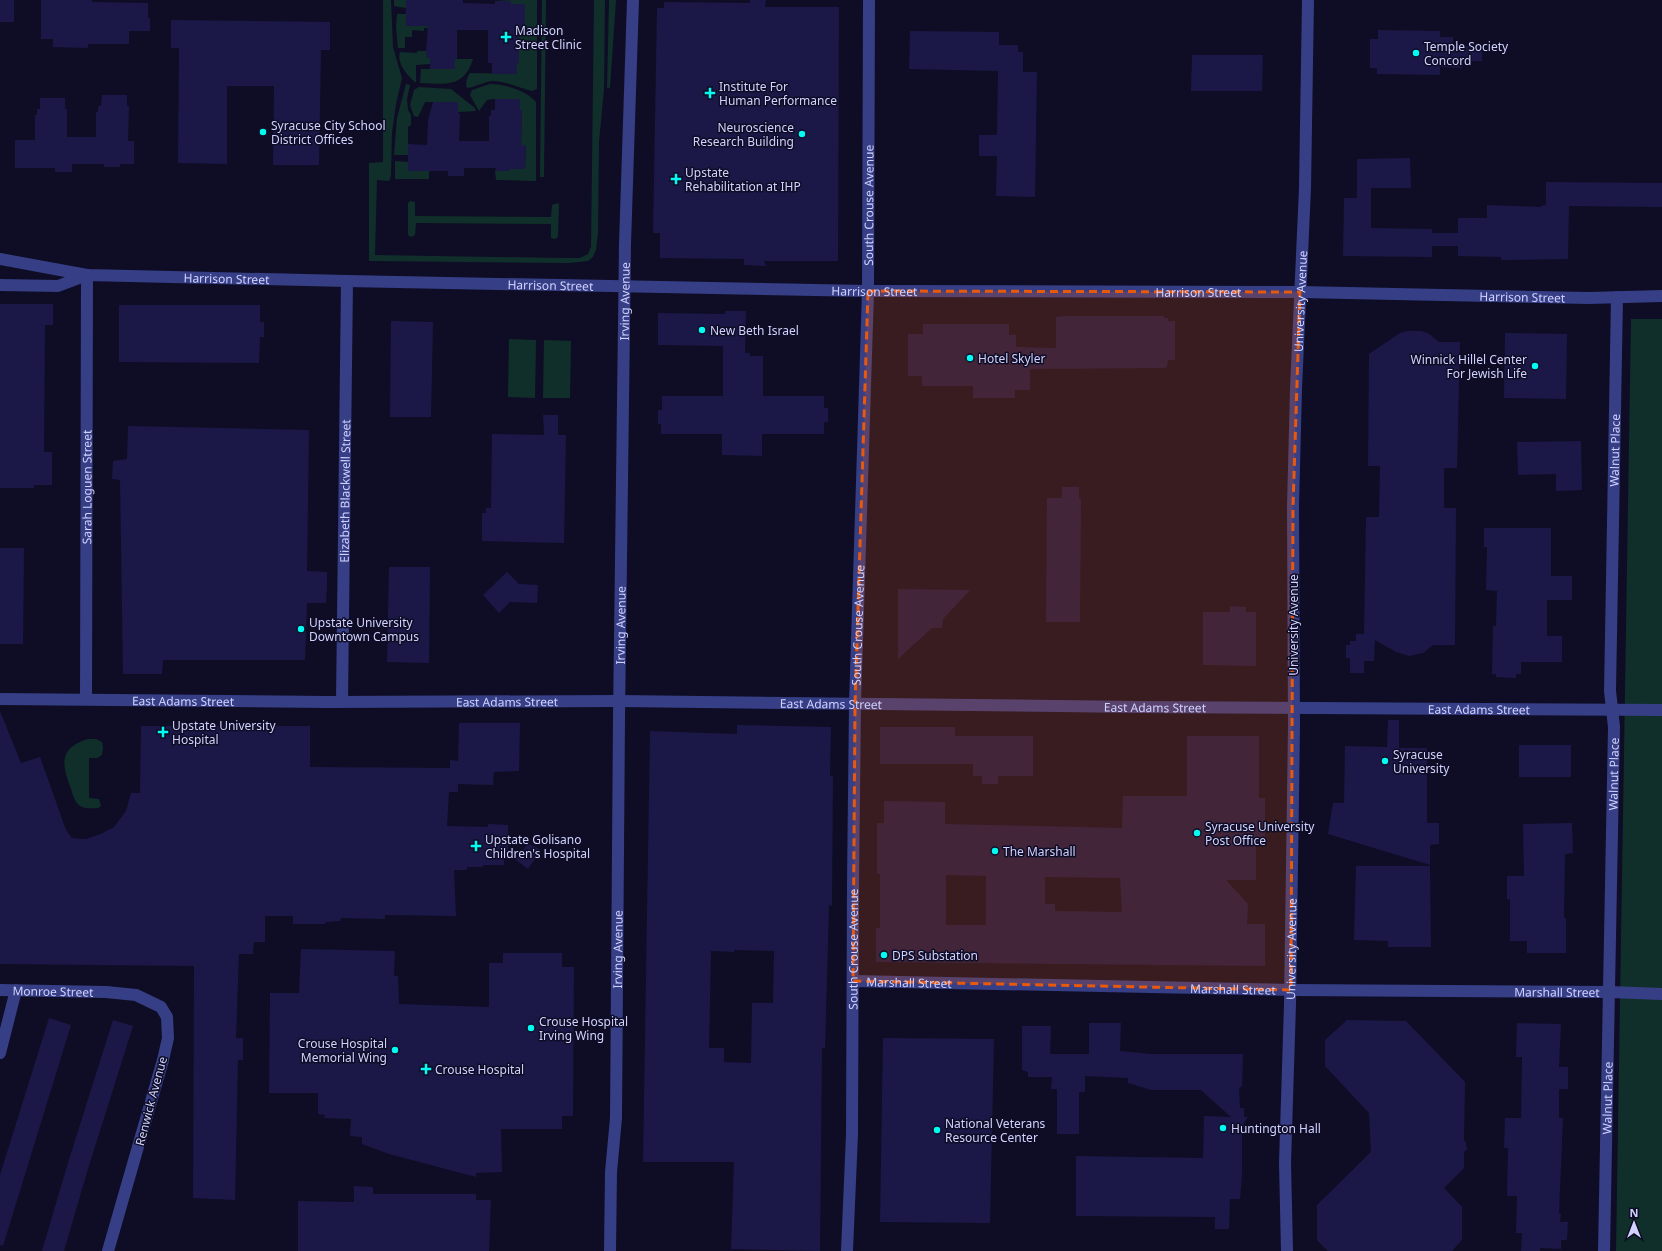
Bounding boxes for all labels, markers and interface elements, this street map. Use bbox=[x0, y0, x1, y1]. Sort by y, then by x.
place label: Madison Street Clinic bbox=[515, 22, 582, 53]
marker: Madison Street Clinic bbox=[500, 31, 512, 43]
place label: Temple Society Concord bbox=[1424, 38, 1509, 69]
marker: Temple Society Concord bbox=[1411, 48, 1421, 58]
place label: Institute For Human Performance bbox=[719, 78, 837, 109]
marker: Institute For Human Performance bbox=[704, 87, 716, 99]
place label: Syracuse City School District Offices bbox=[271, 117, 386, 148]
place label: Neuroscience Research Building bbox=[693, 119, 794, 150]
marker: Syracuse City School District Offices bbox=[258, 127, 268, 137]
marker: Neuroscience Research Building bbox=[797, 129, 807, 139]
street label: South Crouse Avenue bbox=[860, 145, 877, 266]
place label: Upstate Rehabilitation at IHP bbox=[685, 164, 801, 195]
marker: Upstate Rehabilitation at IHP bbox=[670, 173, 682, 185]
street label: University Avenue bbox=[1289, 250, 1311, 352]
street label: Irving Avenue bbox=[615, 262, 633, 341]
street label: Harrison Street bbox=[183, 269, 270, 288]
street label: Harrison Street bbox=[507, 276, 594, 294]
street label: Harrison Street bbox=[831, 282, 918, 300]
street label: Harrison Street bbox=[1155, 283, 1242, 300]
street label: Harrison Street bbox=[1479, 287, 1566, 306]
place label: New Beth Israel bbox=[710, 322, 799, 339]
marker: New Beth Israel bbox=[697, 325, 707, 335]
place label: Hotel Skyler bbox=[978, 350, 1045, 367]
place label: Winnick Hillel Center For Jewish Life bbox=[1411, 351, 1527, 382]
marker: Hotel Skyler bbox=[965, 353, 975, 363]
marker: Winnick Hillel Center For Jewish Life bbox=[1530, 361, 1540, 371]
street label: Walnut Place bbox=[1605, 414, 1623, 487]
street label: Elizabeth Blackwell Street bbox=[335, 419, 354, 563]
street label: Sarah Loguen Street bbox=[78, 429, 95, 544]
street label: South Crouse Avenue bbox=[847, 564, 868, 686]
street label: University Avenue bbox=[1285, 574, 1302, 676]
street label: Irving Avenue bbox=[611, 586, 629, 665]
place label: Upstate University Downtown Campus bbox=[309, 614, 419, 645]
marker: Upstate University Downtown Campus bbox=[296, 624, 306, 634]
street label: East Adams Street bbox=[132, 692, 235, 710]
street label: East Adams Street bbox=[456, 693, 559, 710]
street label: East Adams Street bbox=[780, 694, 883, 713]
street label: East Adams Street bbox=[1104, 698, 1207, 716]
street label: East Adams Street bbox=[1428, 700, 1531, 718]
place label: Upstate University Hospital bbox=[172, 717, 276, 748]
marker: Upstate University Hospital bbox=[157, 726, 169, 738]
street label: Walnut Place bbox=[1604, 737, 1622, 811]
place label: Syracuse University bbox=[1393, 746, 1450, 777]
marker: Syracuse University bbox=[1380, 756, 1390, 766]
place label: Syracuse University Post Office bbox=[1205, 818, 1315, 849]
marker: Syracuse University Post Office bbox=[1192, 828, 1202, 838]
place label: Upstate Golisano Children's Hospital bbox=[485, 831, 590, 862]
marker: Upstate Golisano Children's Hospital bbox=[470, 840, 482, 852]
place label: The Marshall bbox=[1003, 843, 1076, 860]
marker: The Marshall bbox=[990, 846, 1000, 856]
street label: South Crouse Avenue bbox=[844, 888, 861, 1010]
street label: University Avenue bbox=[1282, 898, 1300, 1000]
street label: Irving Avenue bbox=[608, 910, 626, 988]
place label: DPS Substation bbox=[892, 947, 978, 964]
marker: DPS Substation bbox=[879, 950, 889, 960]
street label: Marshall Street bbox=[866, 973, 953, 992]
street label: Marshall Street bbox=[1190, 979, 1276, 998]
street label: Monroe Street bbox=[12, 982, 94, 1000]
street label: Marshall Street bbox=[1514, 983, 1600, 1000]
place label: Crouse Hospital Irving Wing bbox=[539, 1013, 628, 1044]
marker: Crouse Hospital Irving Wing bbox=[526, 1023, 536, 1033]
place label: Crouse Hospital Memorial Wing bbox=[298, 1035, 387, 1066]
marker: Crouse Hospital Memorial Wing bbox=[390, 1045, 400, 1055]
street label: Renwick Avenue bbox=[131, 1054, 171, 1147]
place label: Crouse Hospital bbox=[435, 1061, 524, 1078]
street label: Walnut Place bbox=[1598, 1061, 1616, 1135]
marker: Crouse Hospital bbox=[420, 1063, 432, 1075]
place label: National Veterans Resource Center bbox=[945, 1115, 1046, 1146]
place label: Huntington Hall bbox=[1231, 1120, 1321, 1137]
marker: Huntington Hall bbox=[1218, 1123, 1228, 1133]
marker: National Veterans Resource Center bbox=[932, 1125, 942, 1135]
north arrow bbox=[1614, 1203, 1654, 1243]
text: N bbox=[1630, 1205, 1638, 1220]

